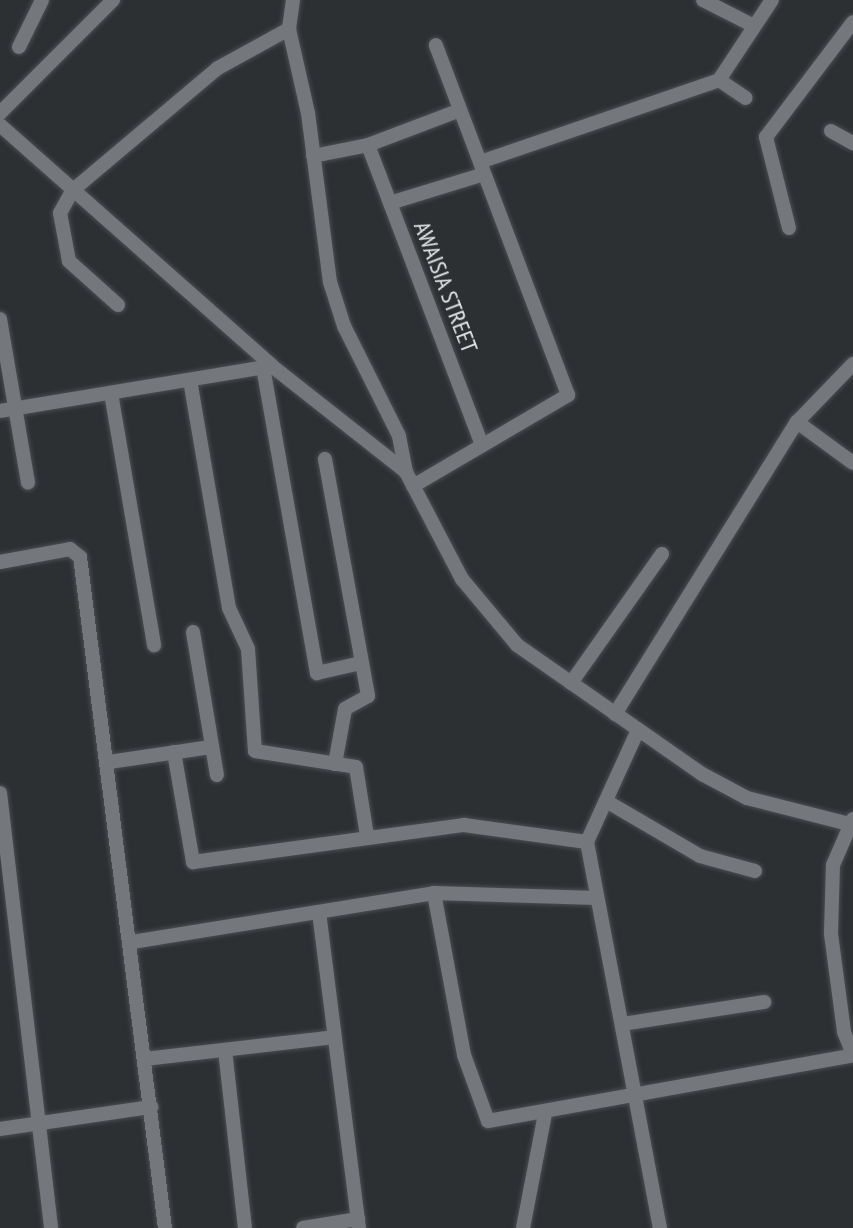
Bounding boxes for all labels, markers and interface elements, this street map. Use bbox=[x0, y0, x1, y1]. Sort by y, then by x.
street label: AWAISIA STREET bbox=[408, 217, 484, 357]

